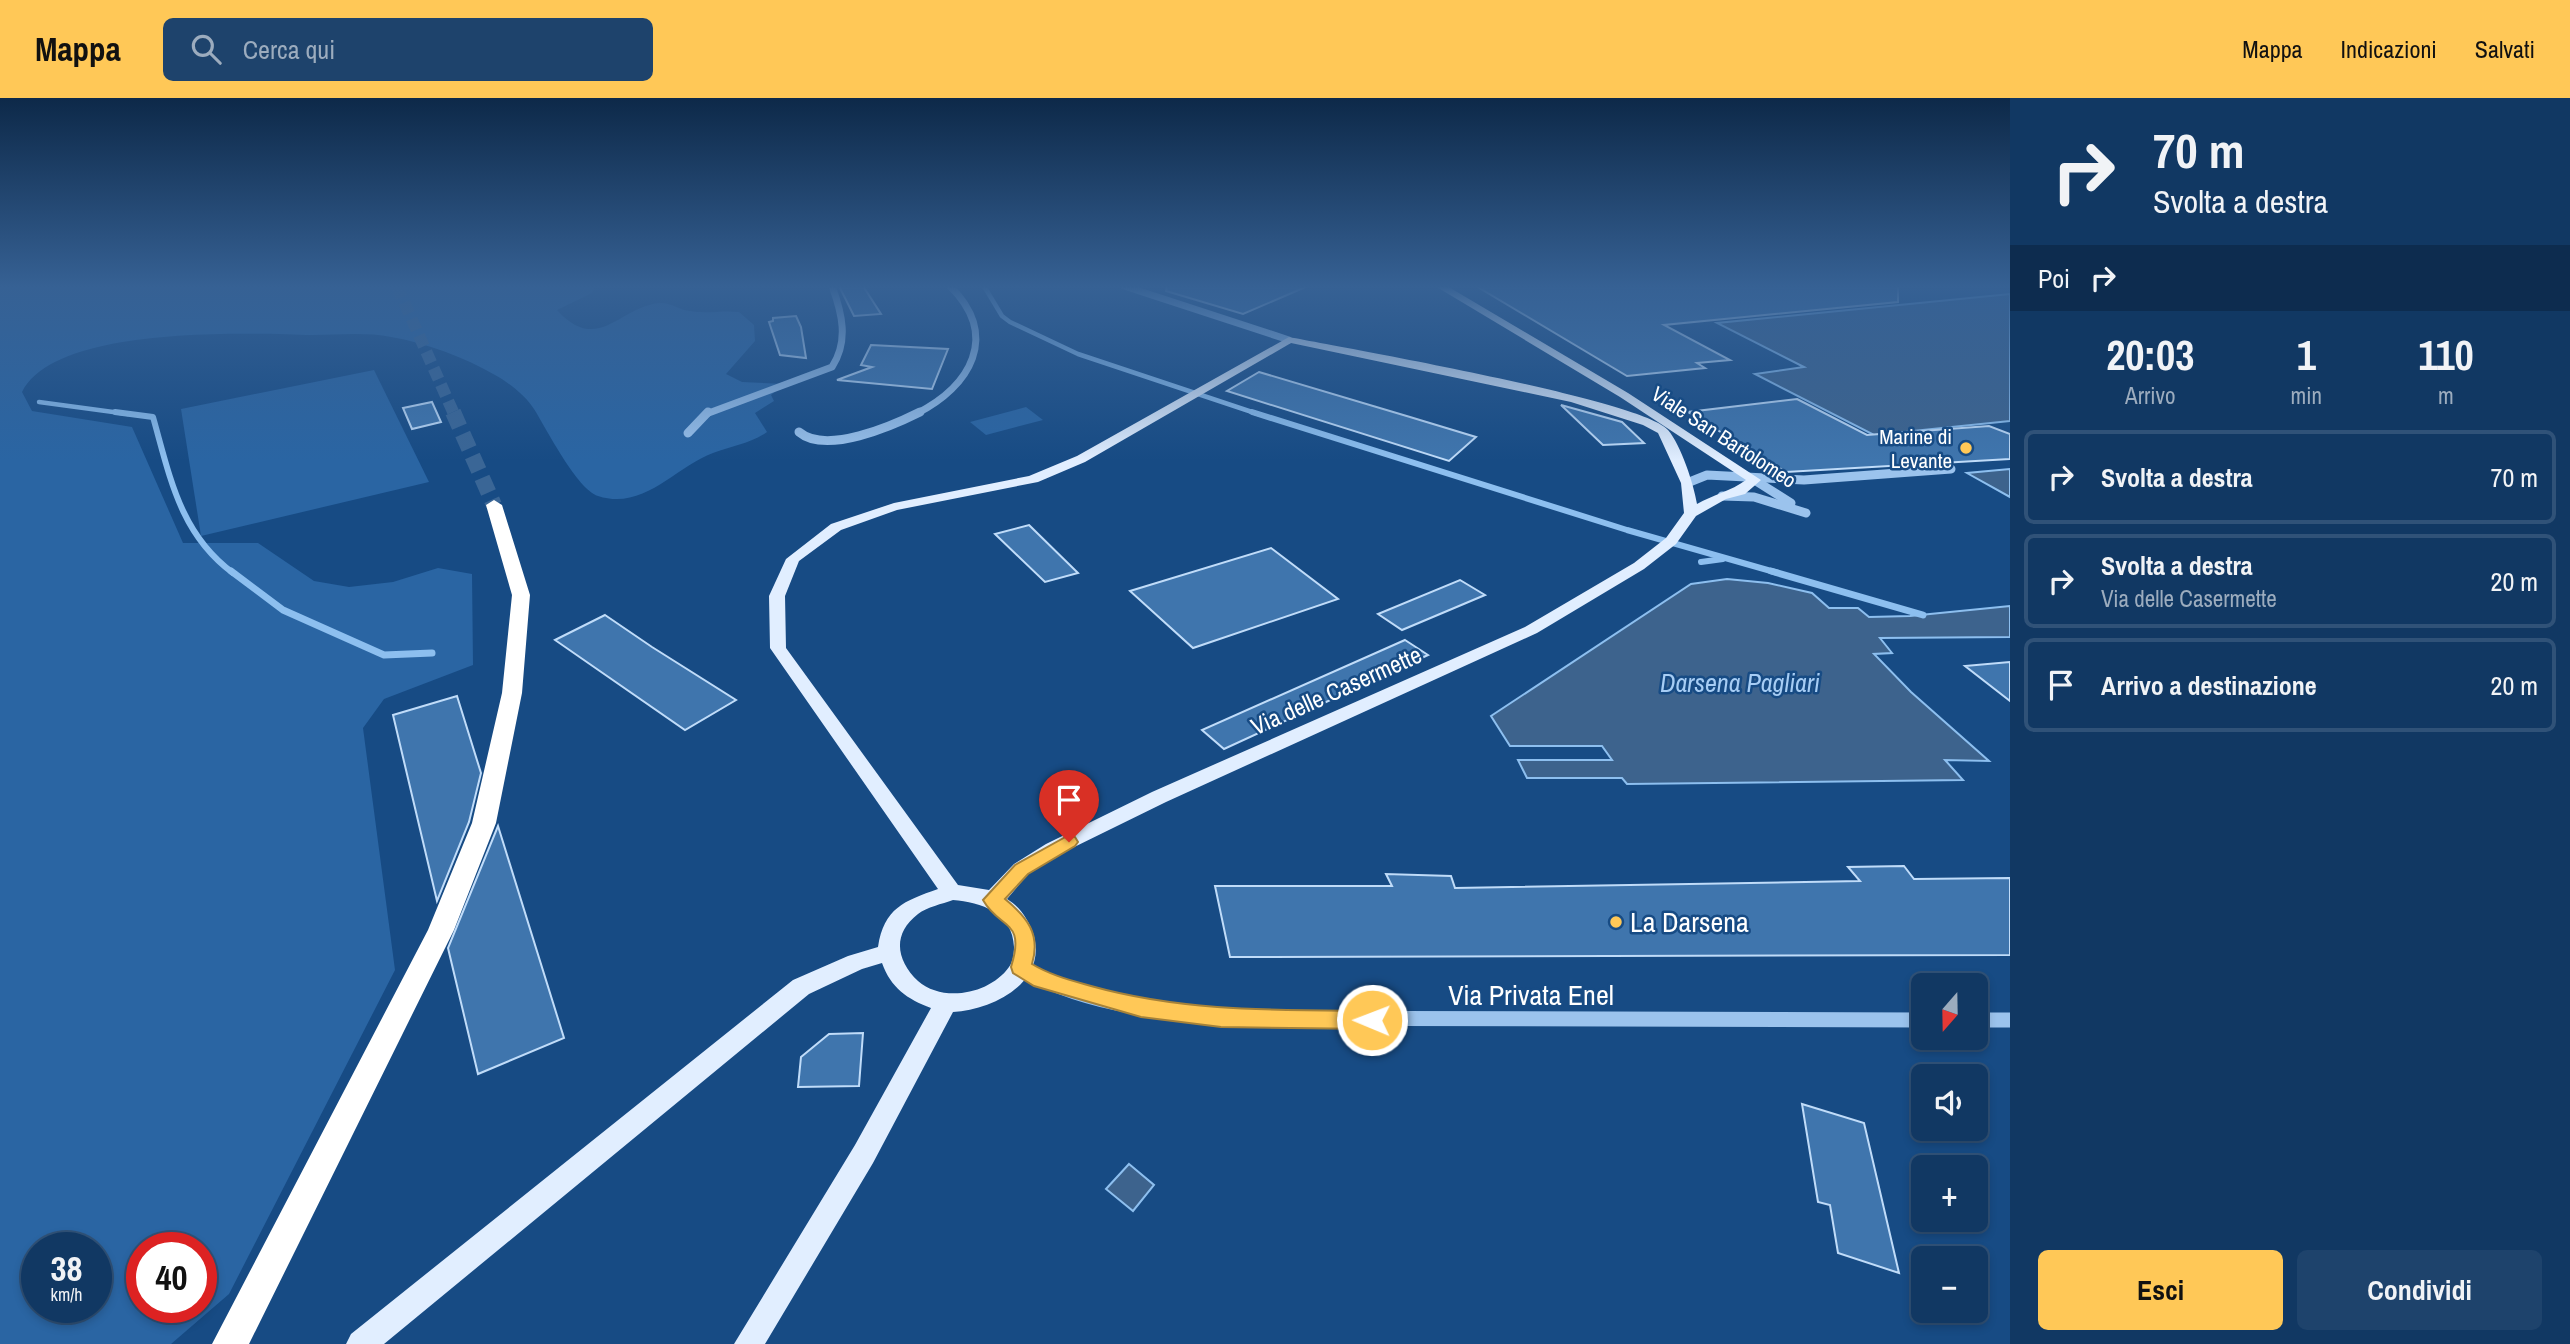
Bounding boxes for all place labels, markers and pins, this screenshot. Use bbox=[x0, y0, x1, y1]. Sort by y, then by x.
place label: Marine di Levante bbox=[1879, 422, 1952, 475]
marker: Marine di Levante bbox=[1958, 440, 1974, 456]
pin bbox=[1039, 770, 1099, 842]
place label: La Darsena bbox=[1630, 903, 1749, 941]
marker: La Darsena bbox=[1608, 914, 1624, 930]

